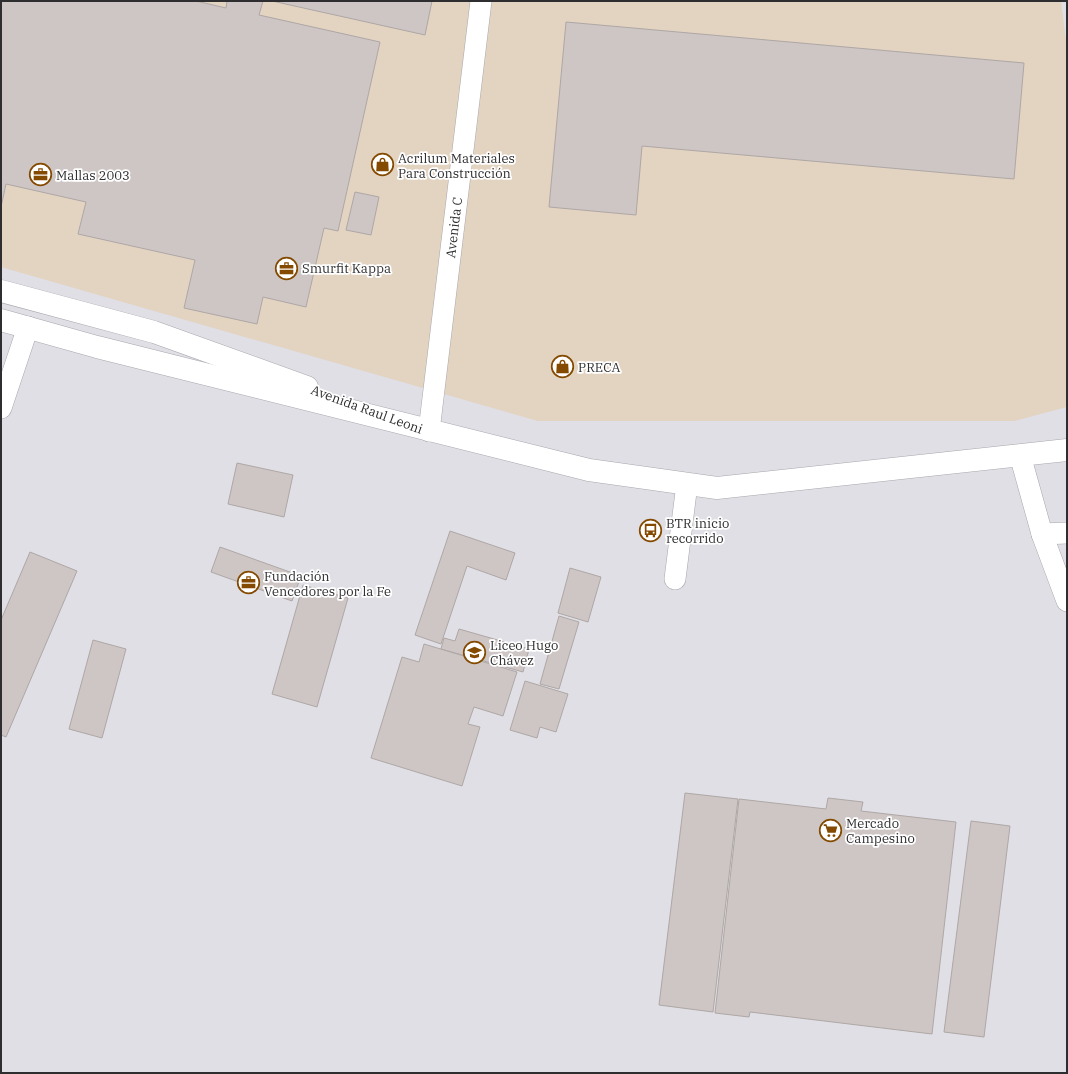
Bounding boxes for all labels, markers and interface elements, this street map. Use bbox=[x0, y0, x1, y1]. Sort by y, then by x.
place label: Acrilum Materiales Para Construcción bbox=[398, 150, 515, 182]
shop icon: Acrilum Materiales Para Construcción bbox=[370, 152, 396, 178]
office icon: Mallas 2003 bbox=[27, 162, 53, 188]
place label: Mallas 2003 bbox=[56, 167, 130, 184]
street label: Avenida C bbox=[442, 196, 466, 259]
office icon: Smurfit Kappa bbox=[274, 255, 300, 281]
place label: Smurfit Kappa bbox=[302, 260, 391, 277]
shop icon: PRECA bbox=[549, 354, 575, 380]
place label: PRECA bbox=[578, 359, 620, 376]
street label: Avenida Raul Leoni bbox=[309, 381, 425, 438]
place label: BTR inicio recorrido bbox=[666, 515, 729, 547]
bus stop icon: BTR inicio recorrido bbox=[638, 517, 664, 543]
place label: Fundación Vencedores por la Fe bbox=[264, 568, 391, 600]
office icon: Fundación Vencedores por la Fe bbox=[235, 570, 261, 596]
place label: Liceo Hugo Chávez bbox=[490, 637, 558, 669]
school or university icon: Liceo Hugo Chávez bbox=[461, 639, 487, 665]
place label: Mercado Campesino bbox=[846, 815, 915, 847]
supermarket icon: Mercado Campesino bbox=[818, 817, 844, 843]

